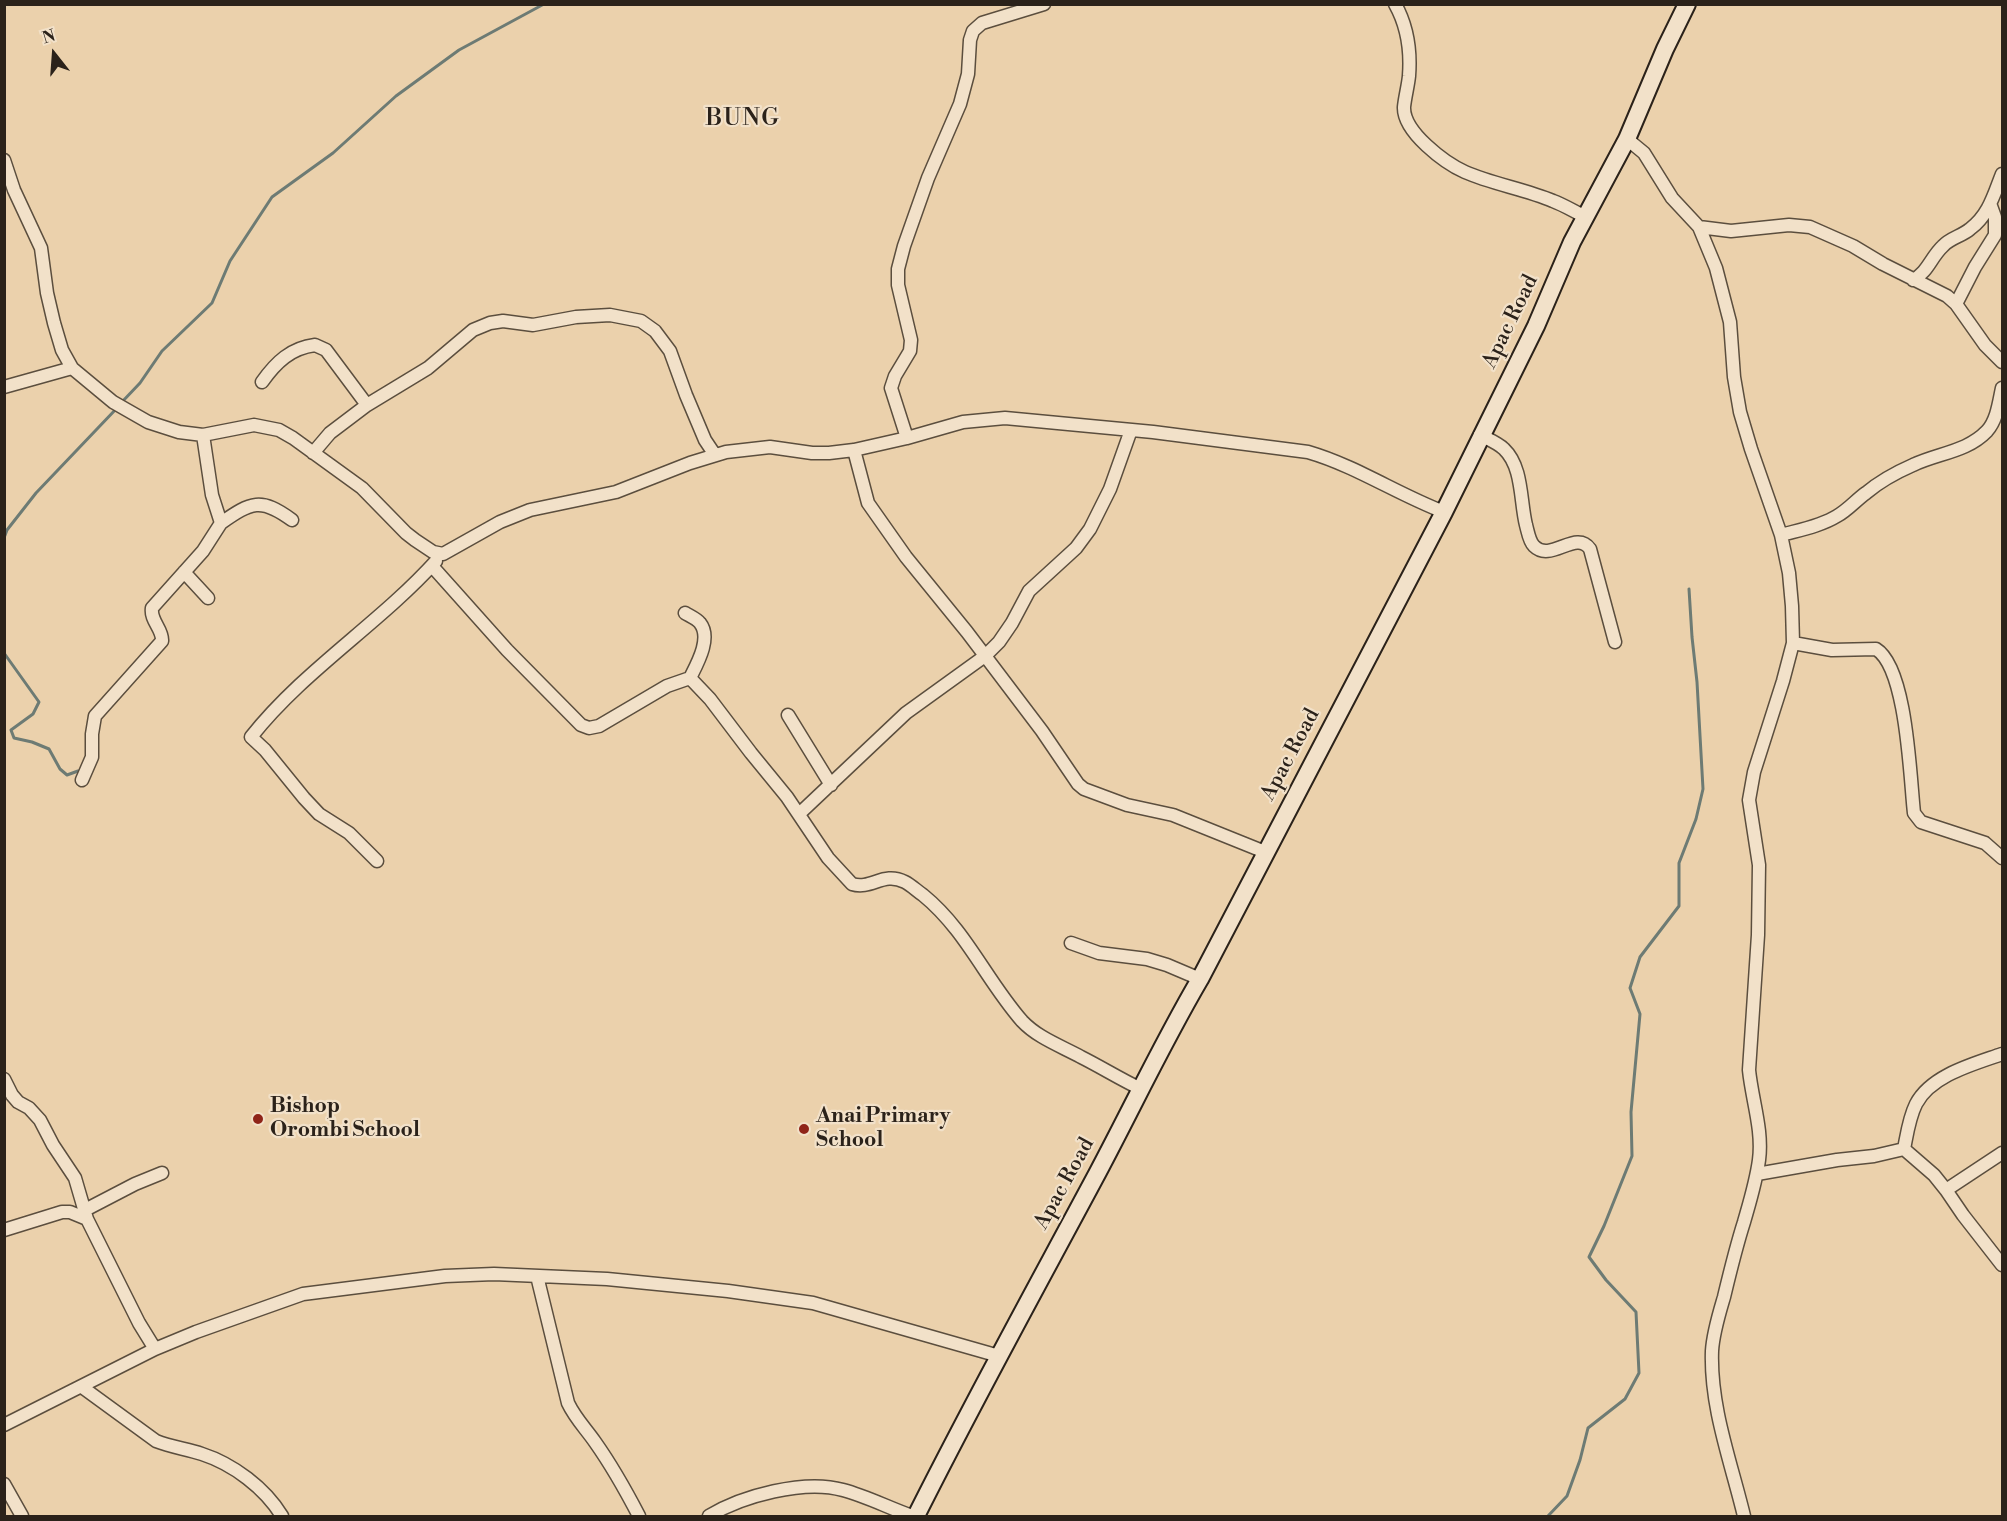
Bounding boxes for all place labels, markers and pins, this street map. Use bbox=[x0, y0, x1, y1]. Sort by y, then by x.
place label: Bishop Orombi School bbox=[270, 1094, 420, 1144]
place label: Anai Primary School bbox=[816, 1104, 950, 1154]
marker: Bishop Orombi School bbox=[251, 1112, 265, 1126]
marker: Anai Primary School bbox=[797, 1122, 811, 1136]

